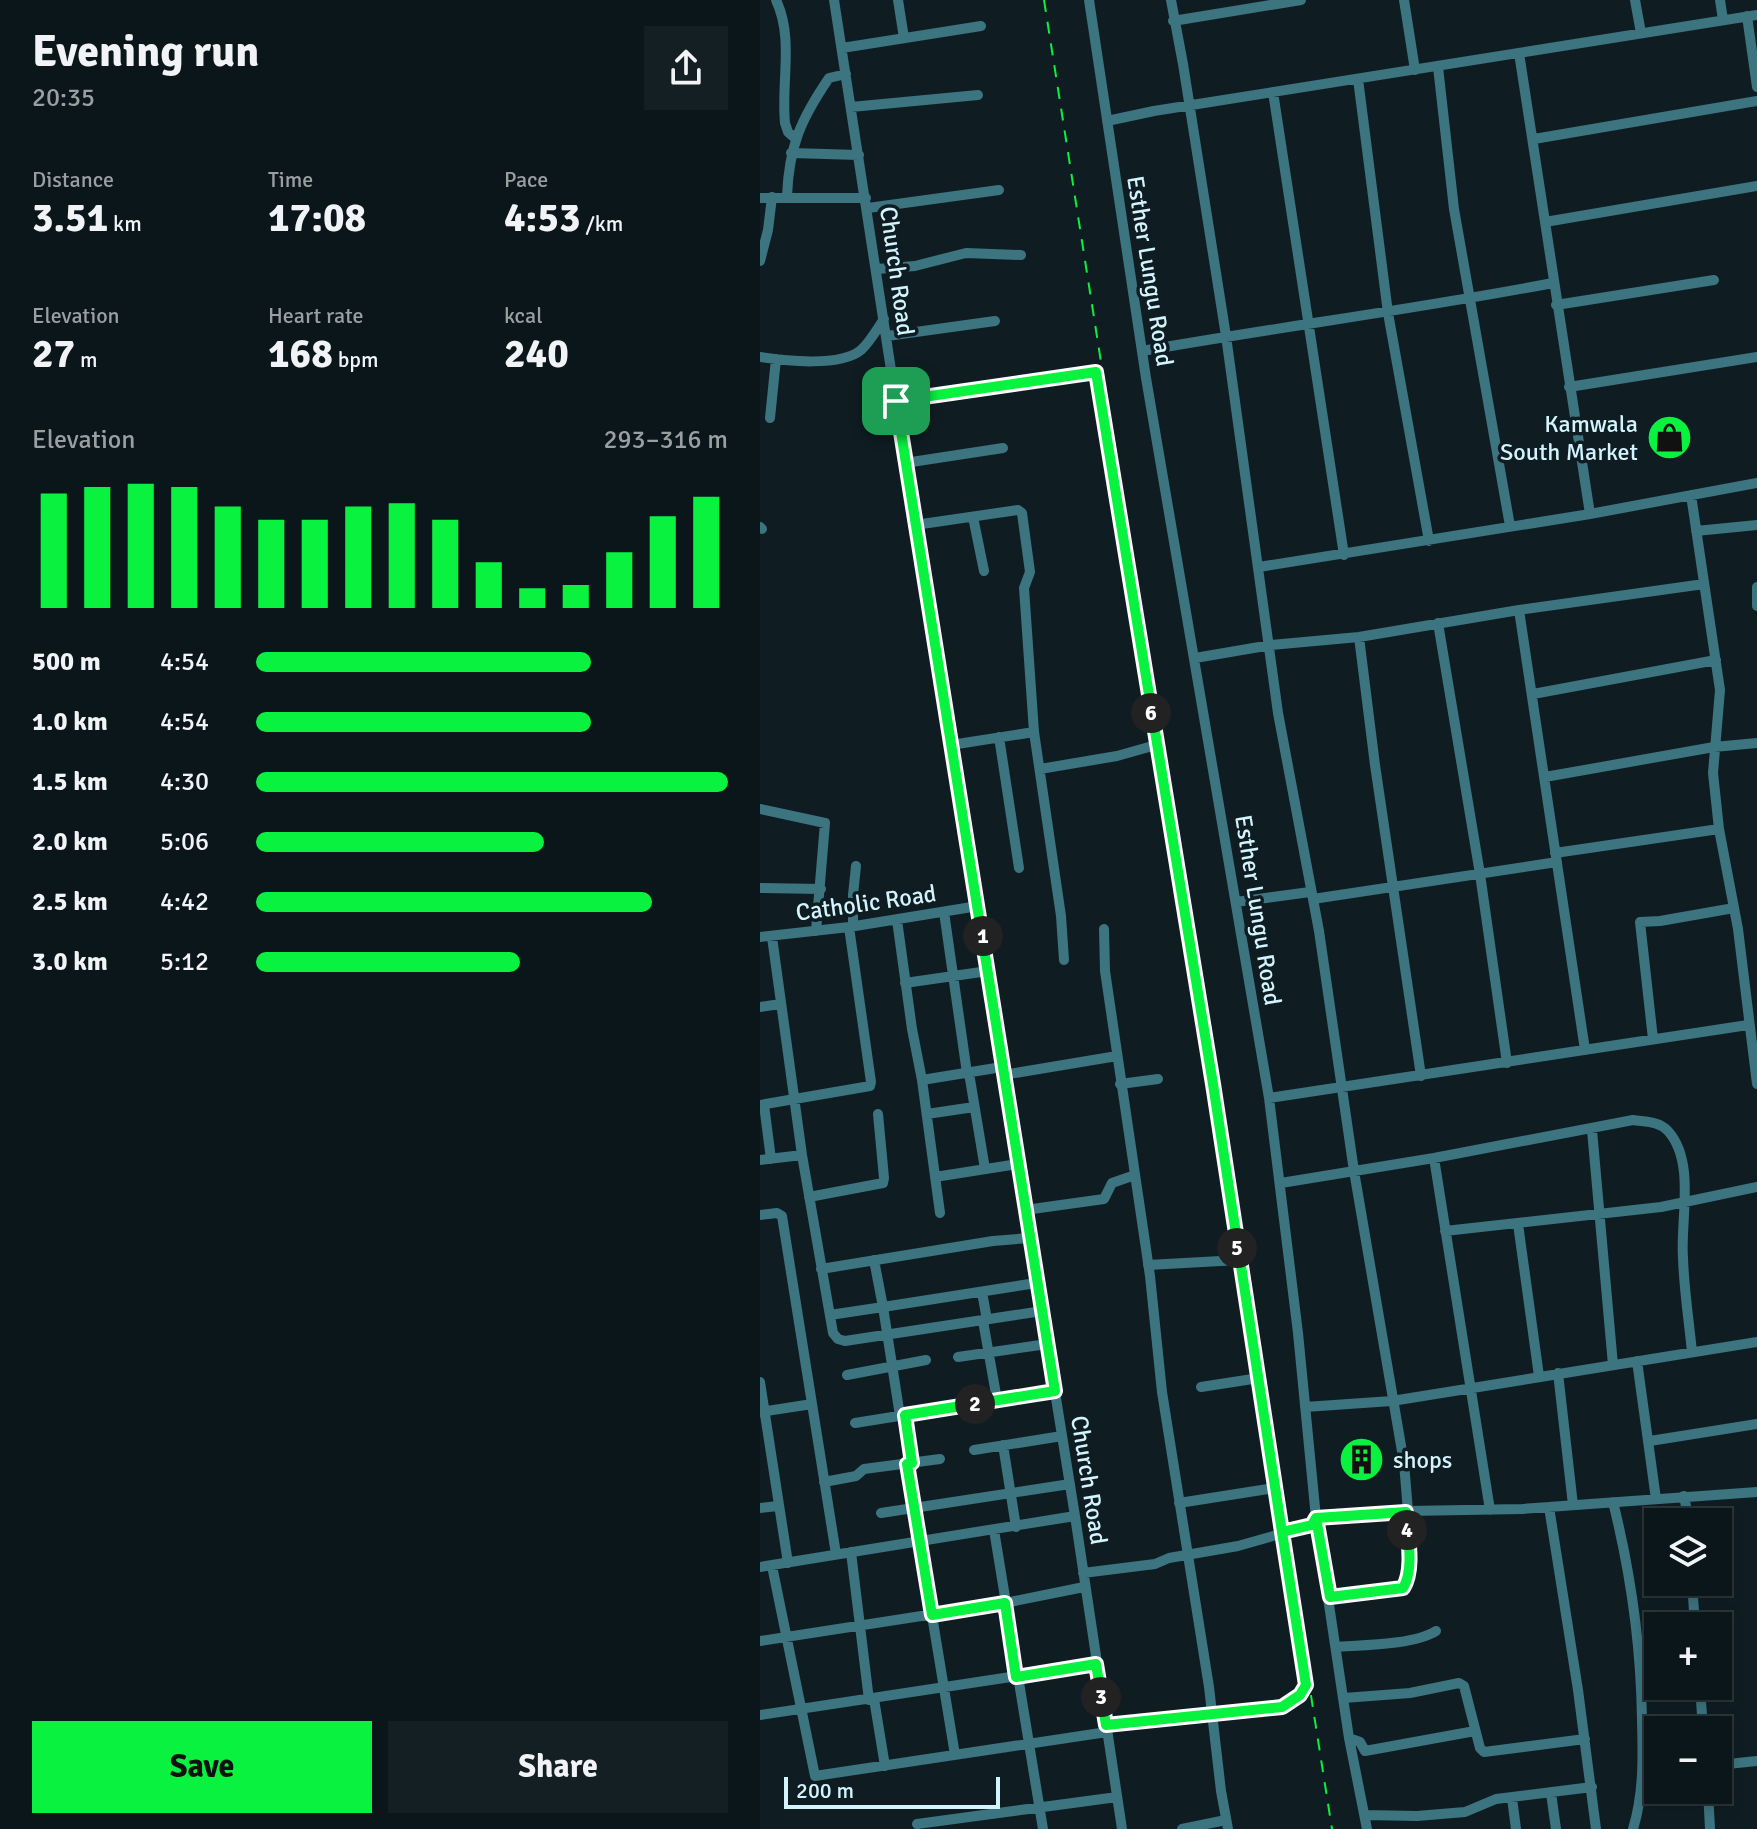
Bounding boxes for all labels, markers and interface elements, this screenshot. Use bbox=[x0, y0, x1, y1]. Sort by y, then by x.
text: Evening run bbox=[32, 25, 259, 79]
button: share bbox=[644, 26, 728, 110]
text: 20:35 bbox=[32, 82, 95, 114]
text: Distance bbox=[32, 166, 114, 193]
text: Time bbox=[268, 166, 313, 193]
text: Pace bbox=[504, 166, 548, 193]
street label: Esther Lungu Road bbox=[1120, 174, 1180, 368]
text: 3.51 bbox=[32, 193, 108, 243]
text: 17:08 bbox=[268, 193, 366, 243]
text: 4:53 bbox=[504, 193, 581, 243]
street label: Church Road bbox=[873, 204, 921, 338]
text: km bbox=[108, 210, 142, 237]
text: /km bbox=[581, 210, 623, 237]
text: Elevation bbox=[32, 302, 120, 329]
text: Heart rate bbox=[268, 302, 363, 329]
text: kcal bbox=[504, 302, 543, 329]
text: 27 bbox=[32, 329, 75, 379]
text: 168 bbox=[268, 329, 333, 379]
text: 240 bbox=[504, 329, 569, 379]
text: m bbox=[75, 346, 98, 373]
text: bpm bbox=[333, 346, 378, 373]
pin bbox=[862, 367, 930, 435]
icon: arrive bbox=[874, 379, 918, 423]
place label: Kamwala South Market bbox=[1500, 409, 1638, 467]
shop icon: Kamwala South Market bbox=[1645, 414, 1693, 462]
text: Elevation bbox=[32, 424, 136, 456]
text: 293–316 m bbox=[604, 424, 728, 456]
text: 500 m bbox=[32, 646, 101, 678]
text: 4:54 bbox=[160, 646, 209, 678]
pin: 6 bbox=[1131, 693, 1171, 733]
text: 6 bbox=[1145, 699, 1157, 726]
text: 1.0 km bbox=[32, 706, 108, 738]
text: 4:54 bbox=[160, 706, 209, 738]
text: 1.5 km bbox=[32, 766, 108, 798]
text: 4:30 bbox=[160, 766, 209, 798]
street label: Esther Lungu Road bbox=[1228, 813, 1288, 1007]
text: 2.0 km bbox=[32, 826, 108, 858]
text: 5:06 bbox=[160, 826, 209, 858]
street label: Catholic Road bbox=[794, 878, 938, 928]
text: 2.5 km bbox=[32, 886, 108, 918]
text: 4:42 bbox=[160, 886, 209, 918]
pin: 1 bbox=[963, 916, 1003, 956]
text: 1 bbox=[977, 922, 989, 949]
text: 3.0 km bbox=[32, 946, 108, 978]
text: 5:12 bbox=[160, 946, 209, 978]
pin: 5 bbox=[1217, 1228, 1257, 1268]
text: 5 bbox=[1231, 1234, 1243, 1261]
pin: 2 bbox=[955, 1384, 995, 1424]
text: 2 bbox=[969, 1390, 981, 1417]
street label: Church Road bbox=[1064, 1413, 1114, 1547]
building icon: shops bbox=[1338, 1436, 1386, 1484]
place label: shops bbox=[1393, 1445, 1452, 1475]
map controls bbox=[1644, 1508, 1732, 1804]
button: layers bbox=[1644, 1508, 1732, 1596]
pin: 4 bbox=[1387, 1510, 1427, 1550]
text: 4 bbox=[1401, 1516, 1413, 1543]
button: + bbox=[1644, 1612, 1732, 1700]
pin: 3 bbox=[1081, 1677, 1121, 1717]
text: 3 bbox=[1095, 1683, 1107, 1710]
button: − bbox=[1644, 1716, 1732, 1804]
button: Save bbox=[32, 1721, 372, 1813]
button: Share bbox=[388, 1721, 728, 1813]
scale bar bbox=[784, 1773, 1000, 1809]
text: 200 m bbox=[796, 1777, 854, 1804]

